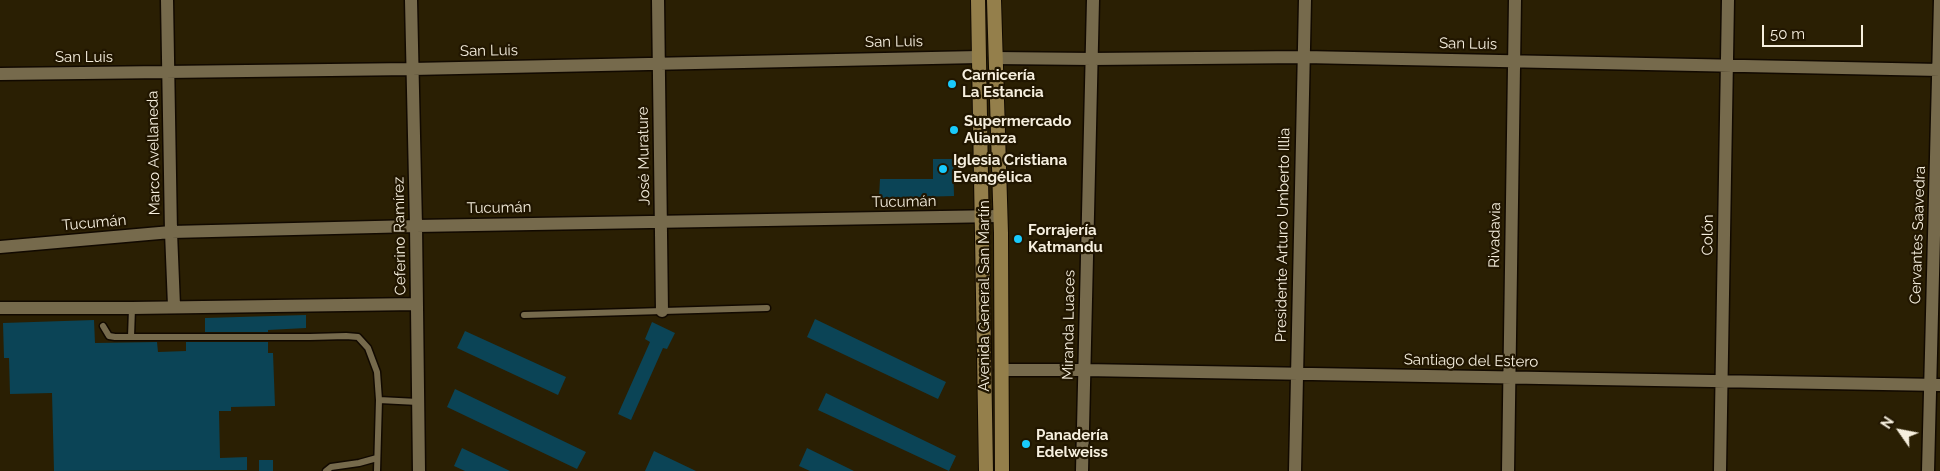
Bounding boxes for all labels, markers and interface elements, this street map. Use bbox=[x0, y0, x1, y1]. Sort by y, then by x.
scale bar bbox=[1765, 15, 1866, 47]
text: 50 m bbox=[1770, 25, 1805, 43]
street label: San Luis bbox=[865, 32, 923, 52]
street label: San Luis bbox=[1439, 34, 1497, 54]
street label: San Luis bbox=[460, 41, 518, 61]
street label: San Luis bbox=[55, 48, 113, 66]
place label: Carnicería La Estancia bbox=[962, 66, 1044, 101]
marker: Carnicería La Estancia bbox=[946, 78, 958, 90]
street label: Marco Avellaneda bbox=[144, 90, 164, 216]
street label: José Murature bbox=[634, 106, 654, 206]
place label: Supermercado Alianza bbox=[964, 112, 1071, 147]
marker: Supermercado Alianza bbox=[948, 124, 960, 136]
street label: Presidente Arturo Umberto Illia bbox=[1272, 128, 1294, 342]
place label: Iglesia Cristiana Evangélica bbox=[953, 151, 1067, 186]
marker: Iglesia Cristiana Evangélica bbox=[937, 163, 949, 175]
street label: Cervantes Saavedra bbox=[1907, 166, 1929, 304]
street label: Ceferino Ramírez bbox=[390, 177, 410, 295]
street label: Tucumán bbox=[872, 192, 936, 212]
street label: Tucumán bbox=[467, 198, 531, 218]
street label: Avenida General San Martín bbox=[975, 200, 993, 392]
street label: Rivadavia bbox=[1485, 202, 1505, 268]
street label: Tucumán bbox=[61, 211, 127, 235]
street label: Colón bbox=[1699, 214, 1717, 256]
place label: Forrajería Katmandu bbox=[1028, 221, 1103, 256]
marker: Forrajería Katmandu bbox=[1012, 233, 1024, 245]
street label: Miranda Luaces bbox=[1059, 270, 1079, 380]
street label: Santiago del Estero bbox=[1404, 351, 1538, 371]
north arrow bbox=[1875, 406, 1925, 456]
text: N bbox=[1878, 414, 1897, 432]
place label: Panadería Edelweiss bbox=[1036, 426, 1108, 461]
marker: Panadería Edelweiss bbox=[1020, 438, 1032, 450]

